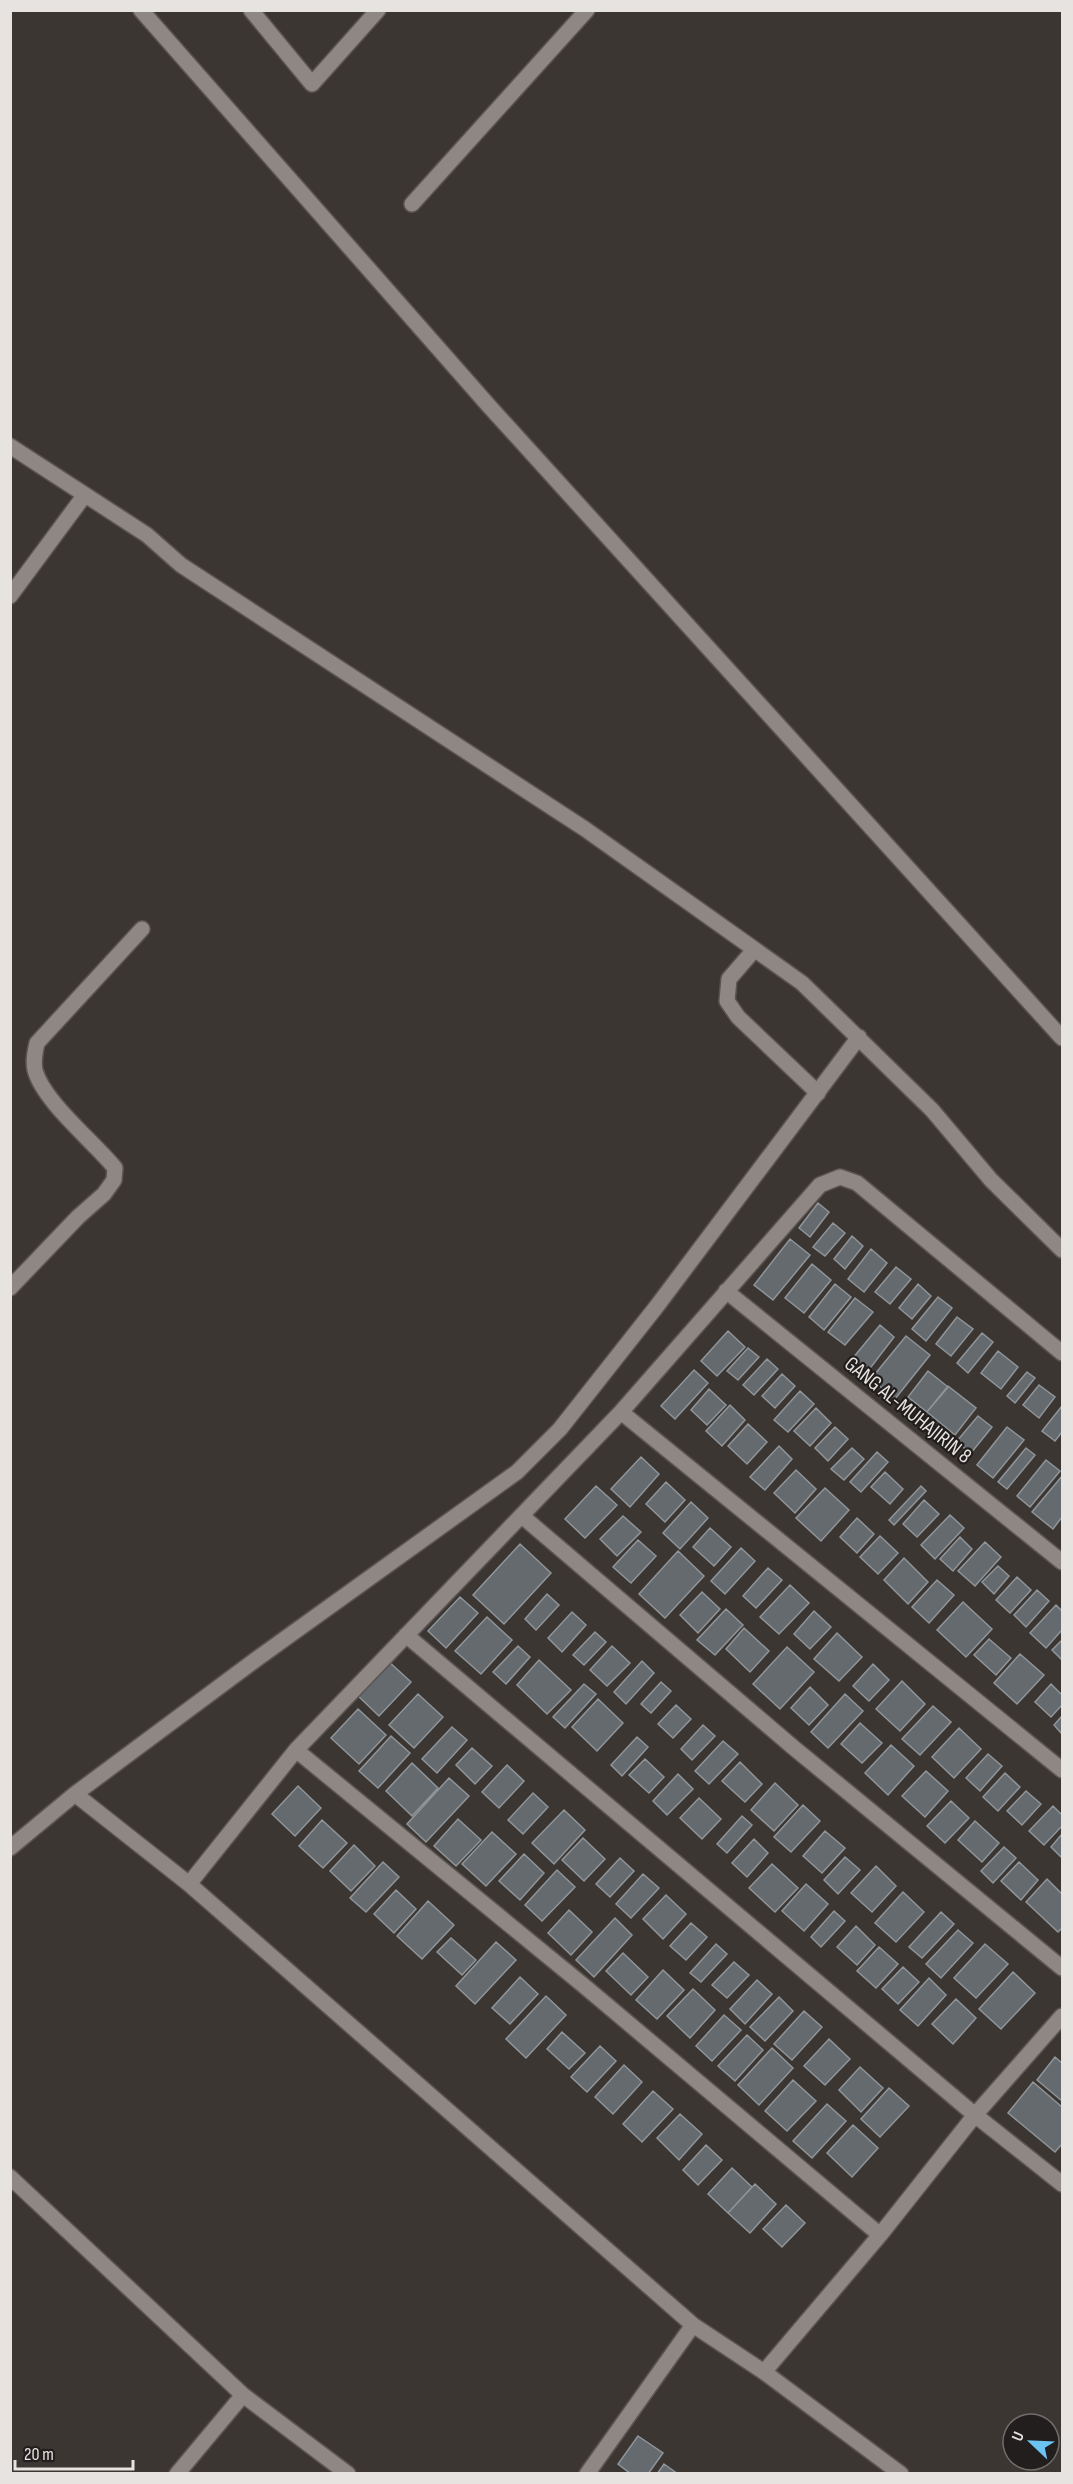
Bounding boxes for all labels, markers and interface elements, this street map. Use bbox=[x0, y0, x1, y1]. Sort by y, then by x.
street label: GANG AL-MUHAJIRIN 8 bbox=[839, 1351, 977, 1469]
north arrow bbox=[1001, 2412, 1061, 2472]
text: U bbox=[1008, 2429, 1029, 2444]
scale bar bbox=[15, 2433, 134, 2471]
text: 20 m bbox=[24, 2444, 54, 2465]

